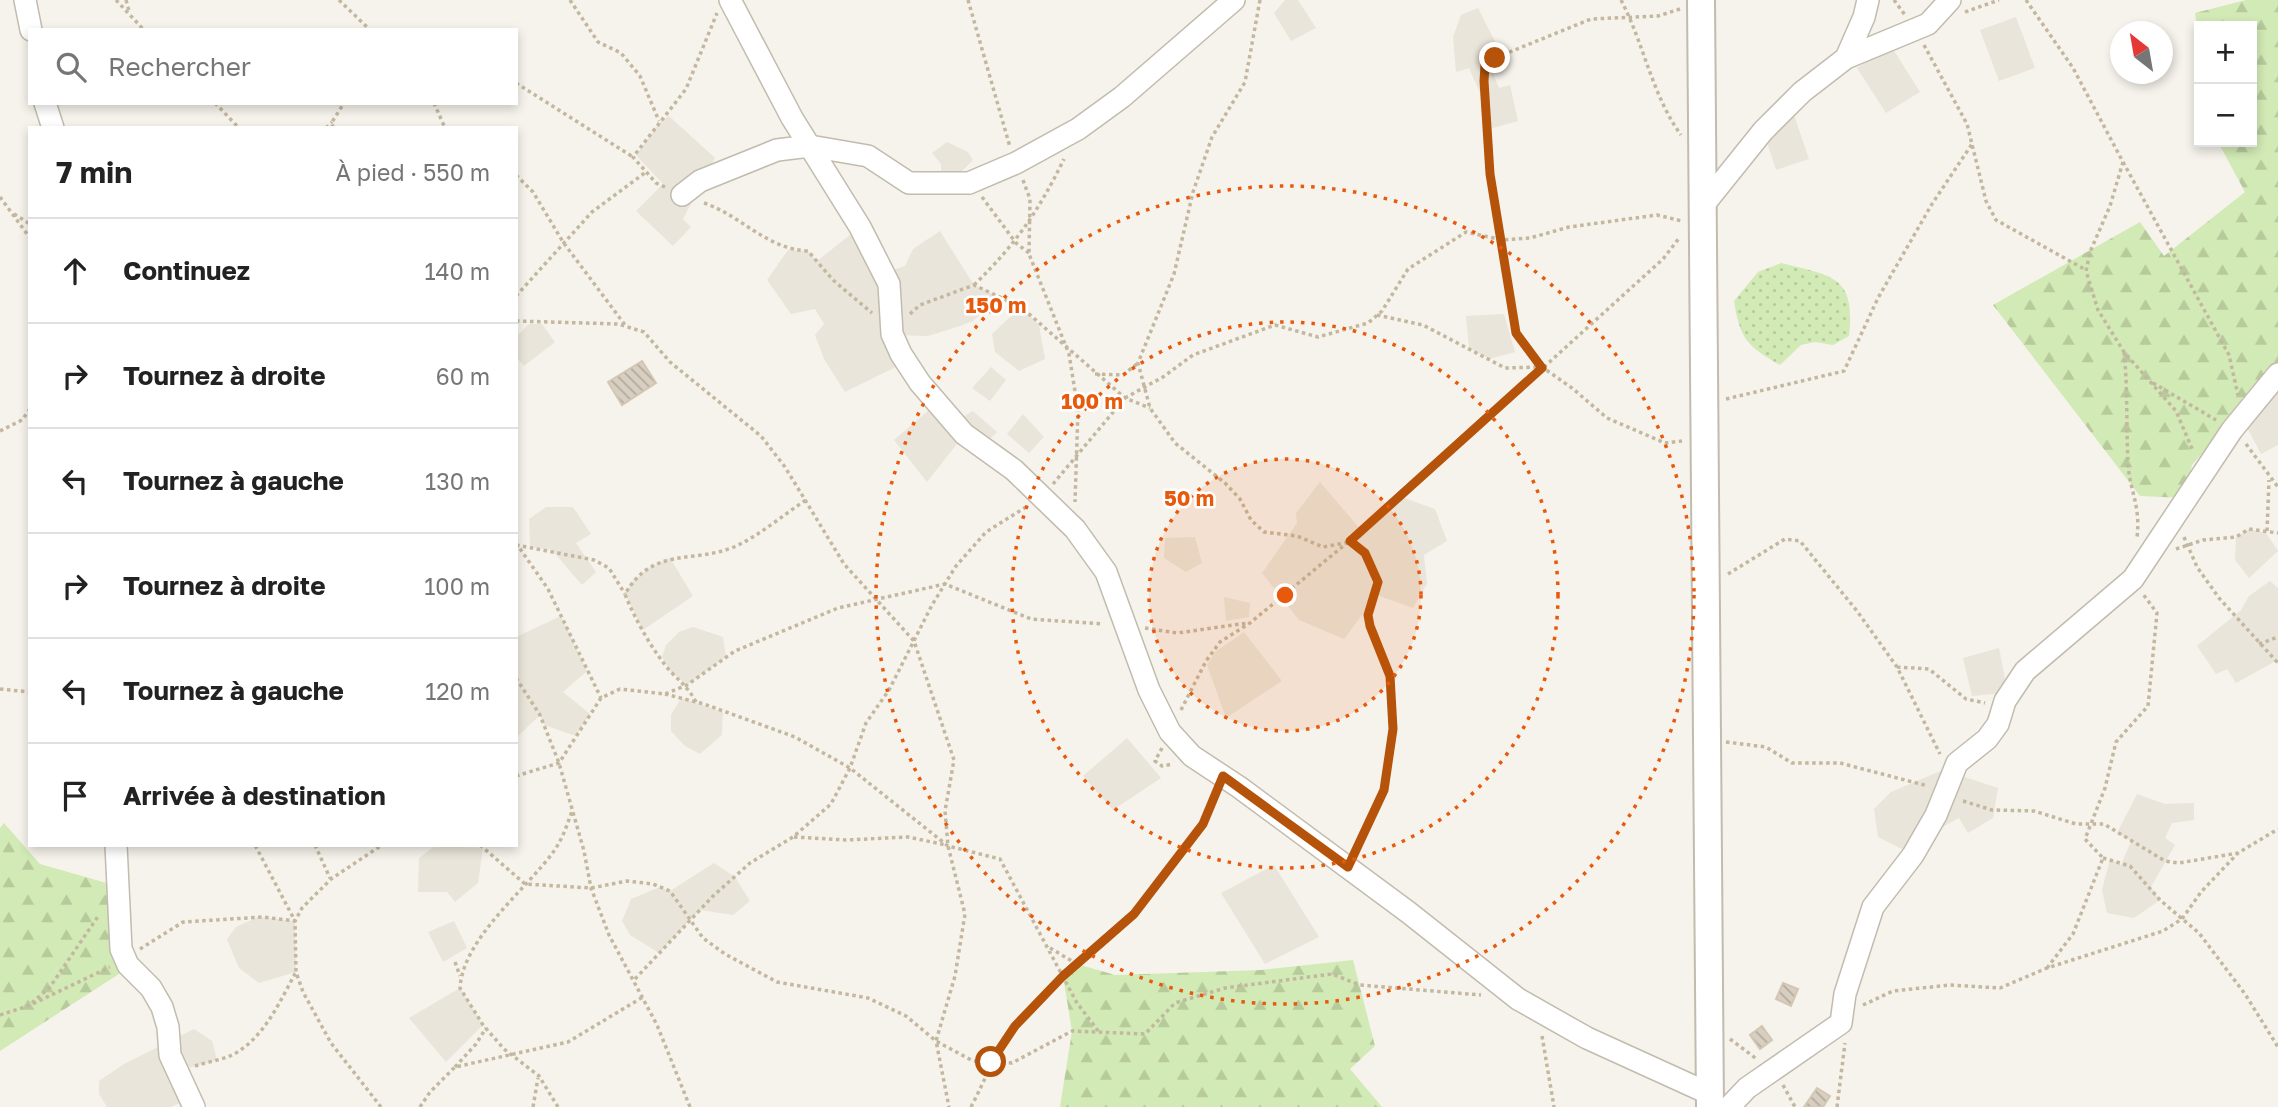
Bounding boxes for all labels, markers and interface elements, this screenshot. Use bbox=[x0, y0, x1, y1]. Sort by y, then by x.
north arrow bbox=[2110, 21, 2173, 84]
map controls bbox=[2194, 21, 2257, 147]
button: + bbox=[2194, 21, 2257, 84]
search box bbox=[28, 28, 518, 105]
route end bbox=[1479, 42, 1510, 73]
icon: search bbox=[52, 48, 90, 86]
text: Rechercher bbox=[108, 51, 251, 82]
button: − bbox=[2194, 84, 2257, 147]
text: 7 min bbox=[56, 154, 132, 190]
text: À pied · 550 m bbox=[336, 158, 490, 186]
icon: ahead bbox=[56, 252, 94, 290]
text: Continuez bbox=[123, 255, 250, 286]
text: 140 m bbox=[424, 257, 490, 285]
text: 150 m bbox=[966, 292, 1026, 318]
icon: right bbox=[56, 357, 94, 395]
text: Tournez à droite bbox=[123, 360, 326, 391]
text: 60 m bbox=[436, 362, 490, 390]
text: 100 m bbox=[1061, 388, 1123, 414]
icon: left bbox=[56, 462, 94, 500]
text: Tournez à gauche bbox=[123, 465, 344, 496]
text: 130 m bbox=[425, 467, 490, 495]
text: 50 m bbox=[1164, 485, 1214, 511]
icon: right bbox=[56, 567, 94, 605]
text: Tournez à droite bbox=[123, 570, 326, 601]
text: 100 m bbox=[424, 572, 490, 600]
centre of rings bbox=[1273, 583, 1297, 607]
icon: left bbox=[56, 672, 94, 710]
text: Tournez à gauche bbox=[123, 675, 344, 706]
text: 120 m bbox=[425, 677, 490, 705]
icon: arrive bbox=[56, 777, 94, 815]
text: Arrivée à destination bbox=[123, 780, 386, 811]
route start bbox=[975, 1046, 1006, 1077]

